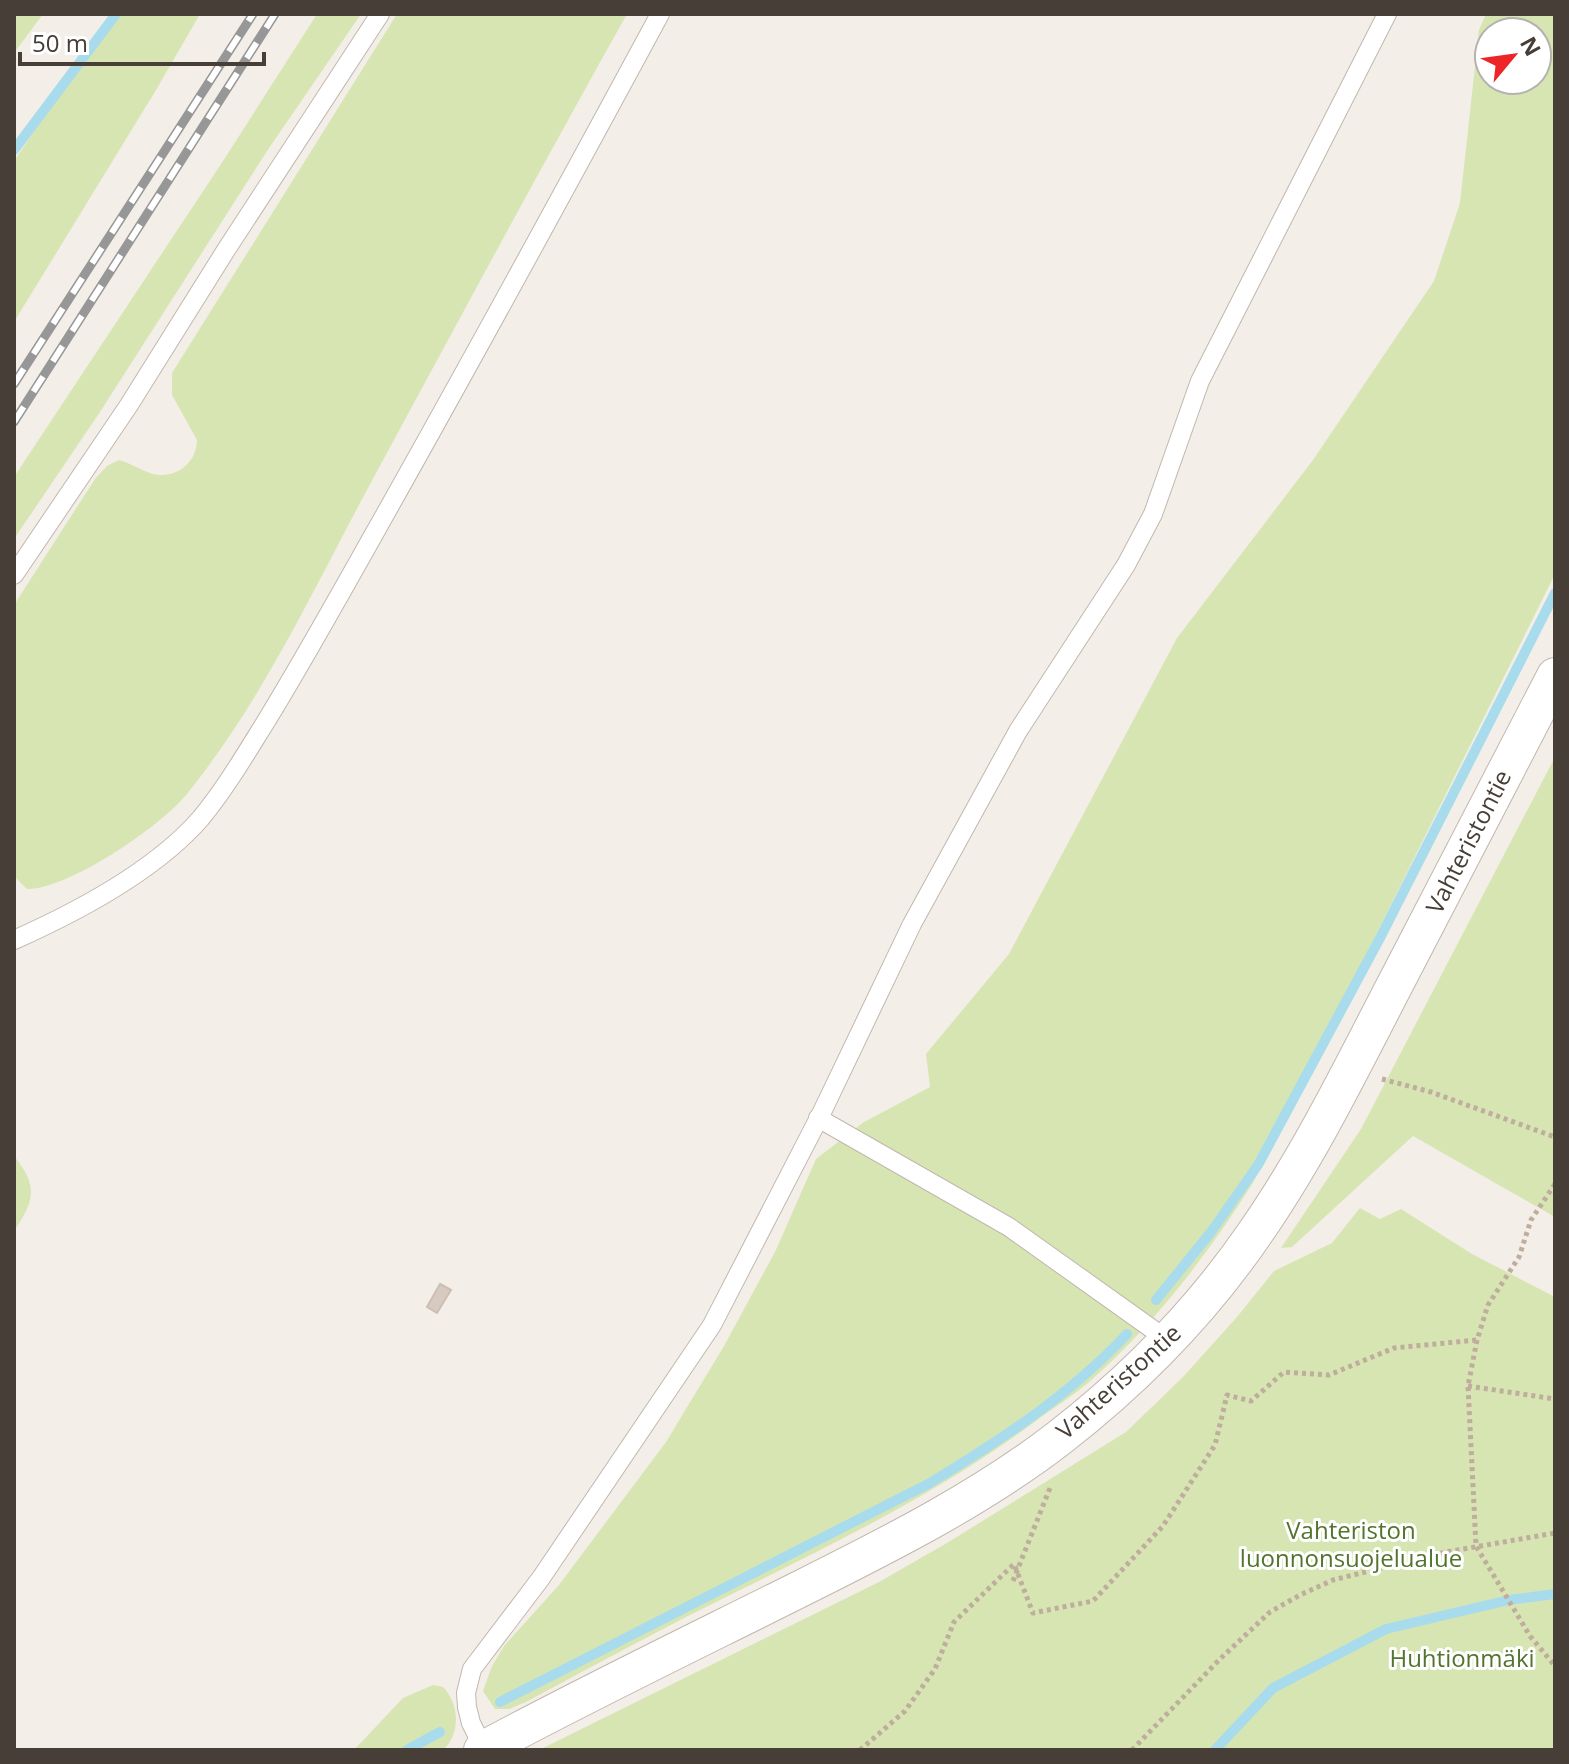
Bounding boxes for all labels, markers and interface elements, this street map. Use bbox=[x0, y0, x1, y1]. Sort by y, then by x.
scale bar bbox=[20, 16, 264, 66]
north arrow bbox=[1473, 16, 1553, 96]
text: 50 m bbox=[32, 26, 88, 59]
text: N bbox=[1514, 31, 1549, 61]
street label: Vahteristontie bbox=[1417, 764, 1518, 919]
street label: Vahteristontie bbox=[1048, 1316, 1188, 1446]
park label: Vahteriston luonnonsuojelualue bbox=[1240, 1513, 1462, 1574]
park label: Huhtionmäki bbox=[1389, 1641, 1535, 1674]

